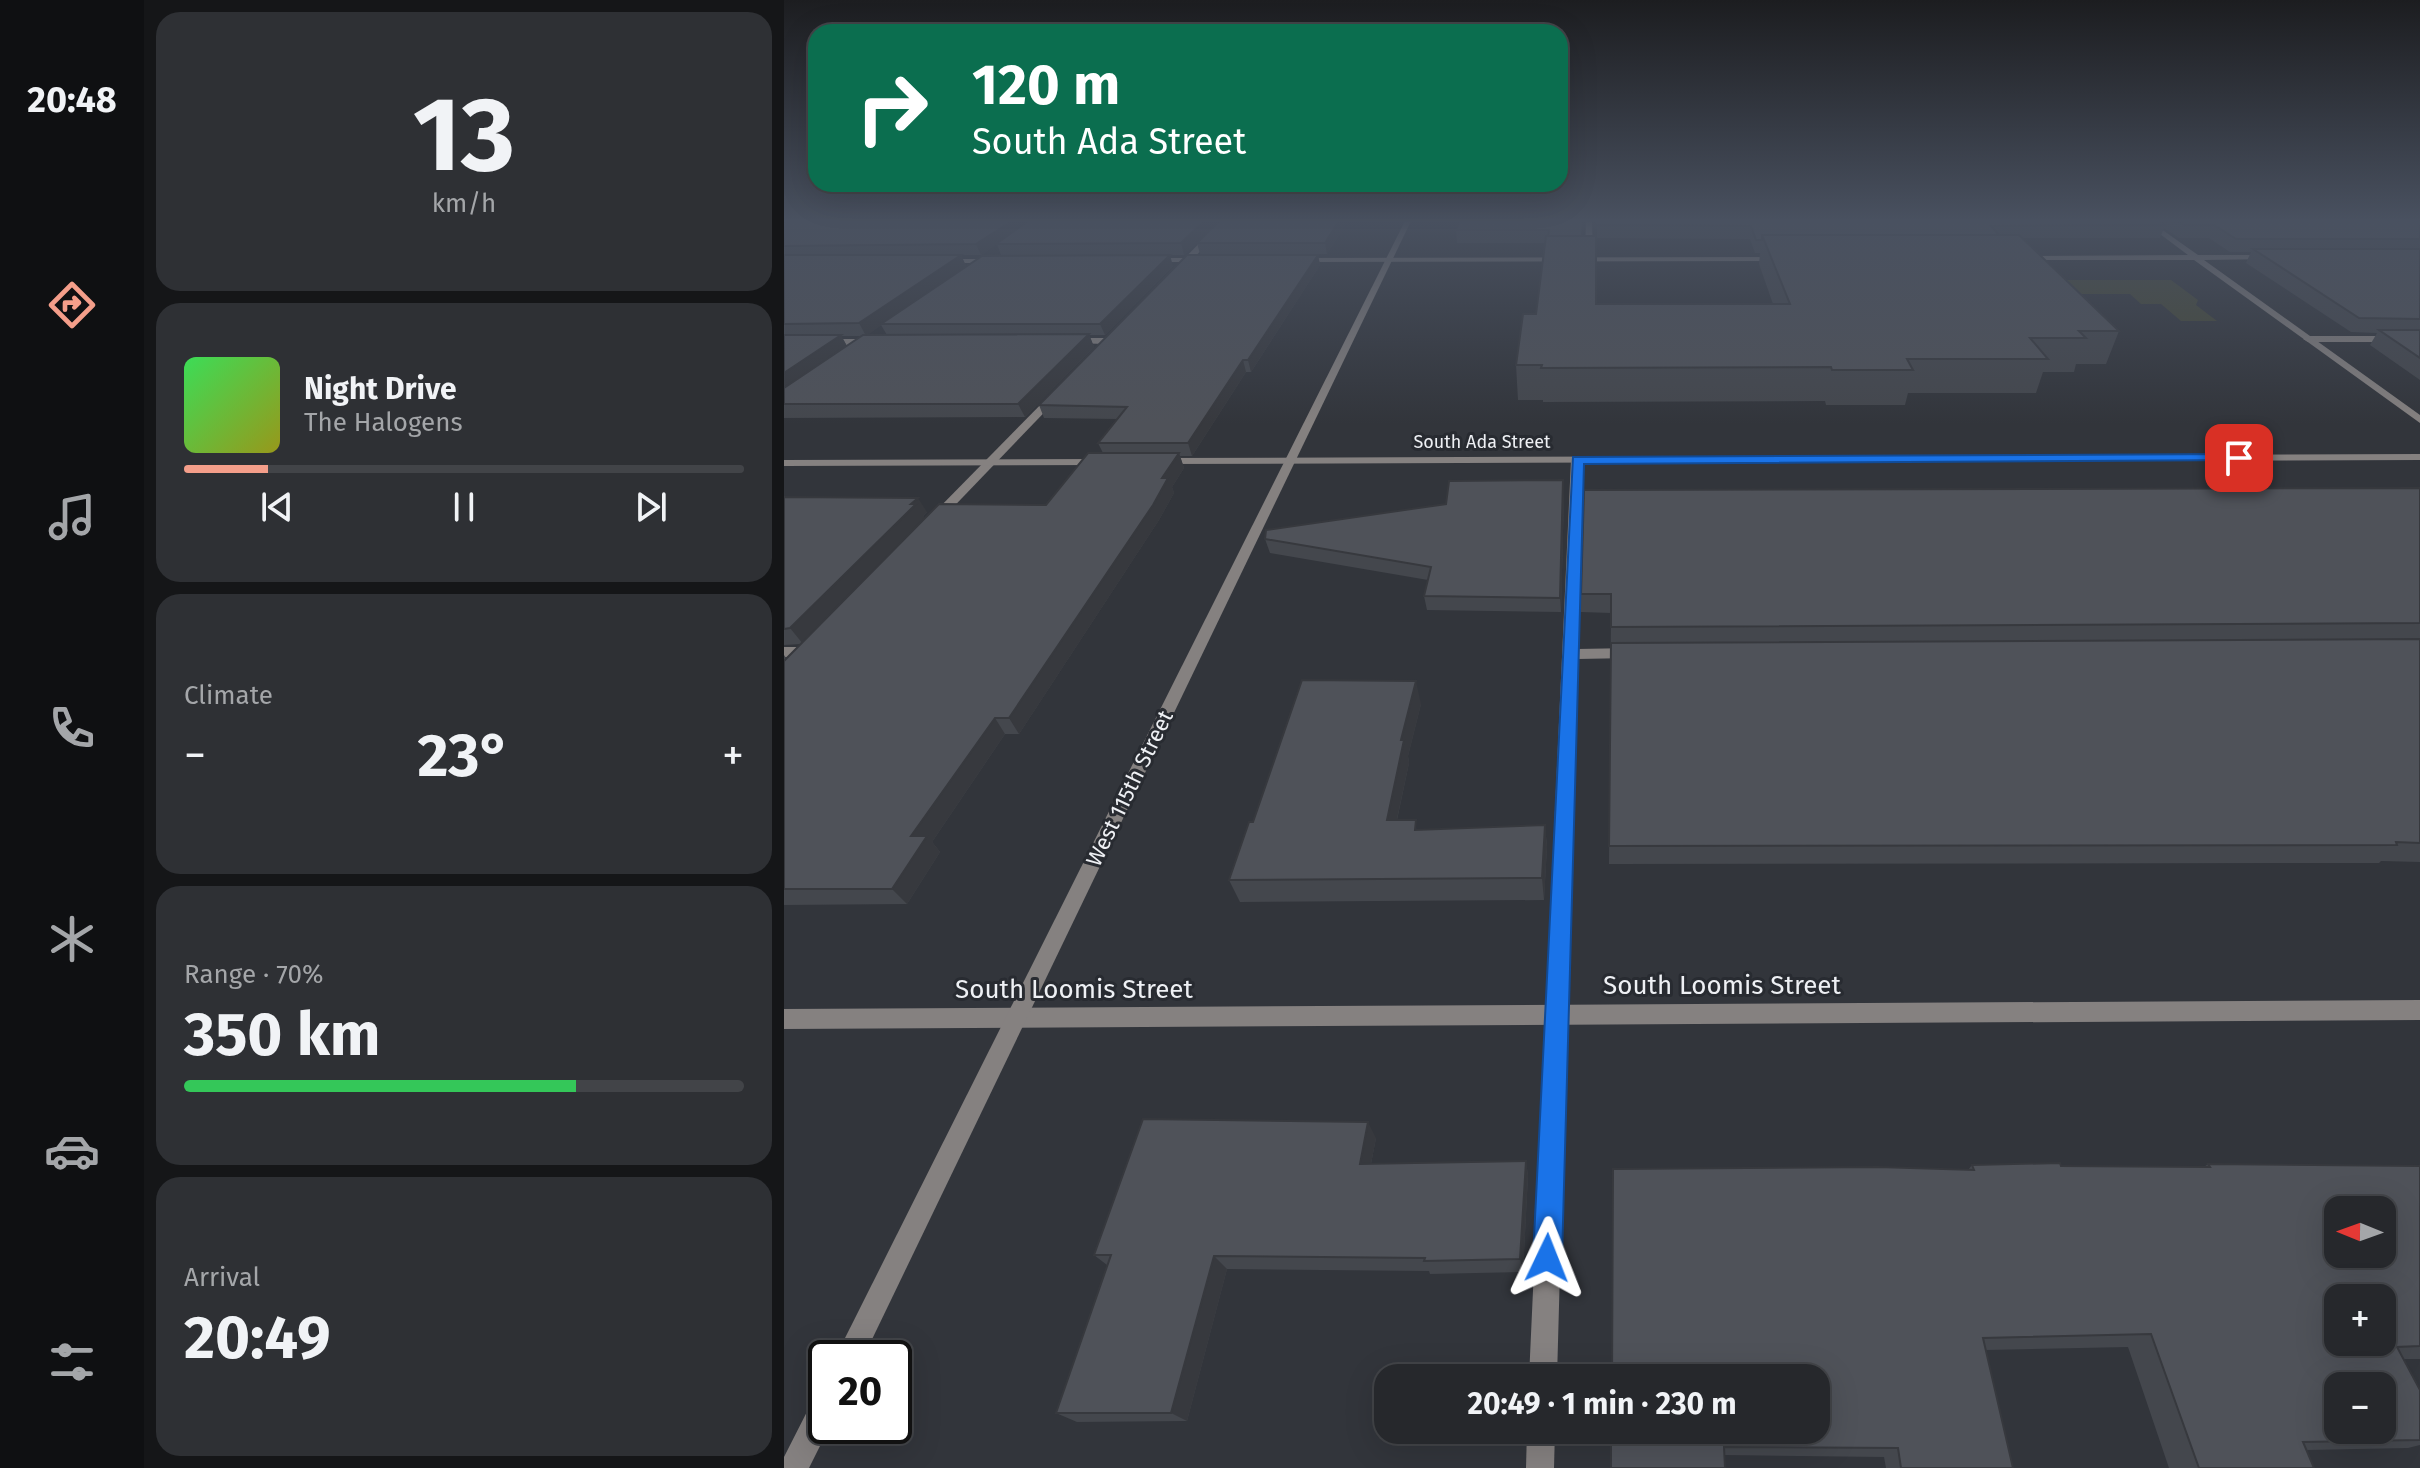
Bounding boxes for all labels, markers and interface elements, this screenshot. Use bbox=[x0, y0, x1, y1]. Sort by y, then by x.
text: 120 m bbox=[972, 52, 1120, 119]
icon: right bbox=[840, 56, 944, 160]
text: 13 bbox=[413, 73, 515, 198]
text: 20:48 bbox=[27, 78, 117, 122]
text: South Ada Street bbox=[972, 120, 1246, 164]
text: km/h bbox=[432, 188, 496, 219]
icon: directions bbox=[44, 277, 100, 333]
text: Night Drive bbox=[304, 371, 457, 407]
text: The Halogens bbox=[304, 407, 463, 438]
pin bbox=[2205, 424, 2273, 492]
street label: South Ada Street bbox=[1413, 431, 1551, 453]
icon: arrive bbox=[2217, 436, 2261, 480]
icon: previous bbox=[255, 485, 299, 529]
icon: pause bbox=[442, 485, 486, 529]
icon: next bbox=[629, 485, 673, 529]
icon: music bbox=[44, 489, 100, 545]
text: Climate bbox=[184, 680, 273, 711]
icon: phone bbox=[44, 700, 100, 756]
street label: West 115th Street bbox=[1080, 706, 1179, 871]
text: 23° bbox=[417, 720, 511, 792]
text: − bbox=[184, 729, 206, 782]
text: + bbox=[722, 729, 744, 782]
icon: climate bbox=[44, 911, 100, 967]
text: Range · 70% bbox=[184, 959, 323, 990]
street label: South Loomis Street bbox=[1603, 970, 1842, 1001]
street label: South Loomis Street bbox=[955, 974, 1194, 1005]
text: 350 km bbox=[184, 999, 381, 1071]
icon: car bbox=[44, 1123, 100, 1179]
north arrow bbox=[2324, 1196, 2396, 1268]
map controls bbox=[2324, 1196, 2396, 1444]
position arrow bbox=[1505, 1216, 1589, 1300]
text: Arrival bbox=[184, 1262, 260, 1293]
button: + bbox=[2324, 1284, 2396, 1356]
text: 20:49 bbox=[184, 1302, 331, 1374]
icon: filters bbox=[44, 1334, 100, 1390]
speed limit sign: 20 bbox=[808, 1340, 912, 1444]
button: − bbox=[2324, 1372, 2396, 1444]
text: 20:49 · 1 min · 230 m bbox=[1467, 1386, 1737, 1422]

